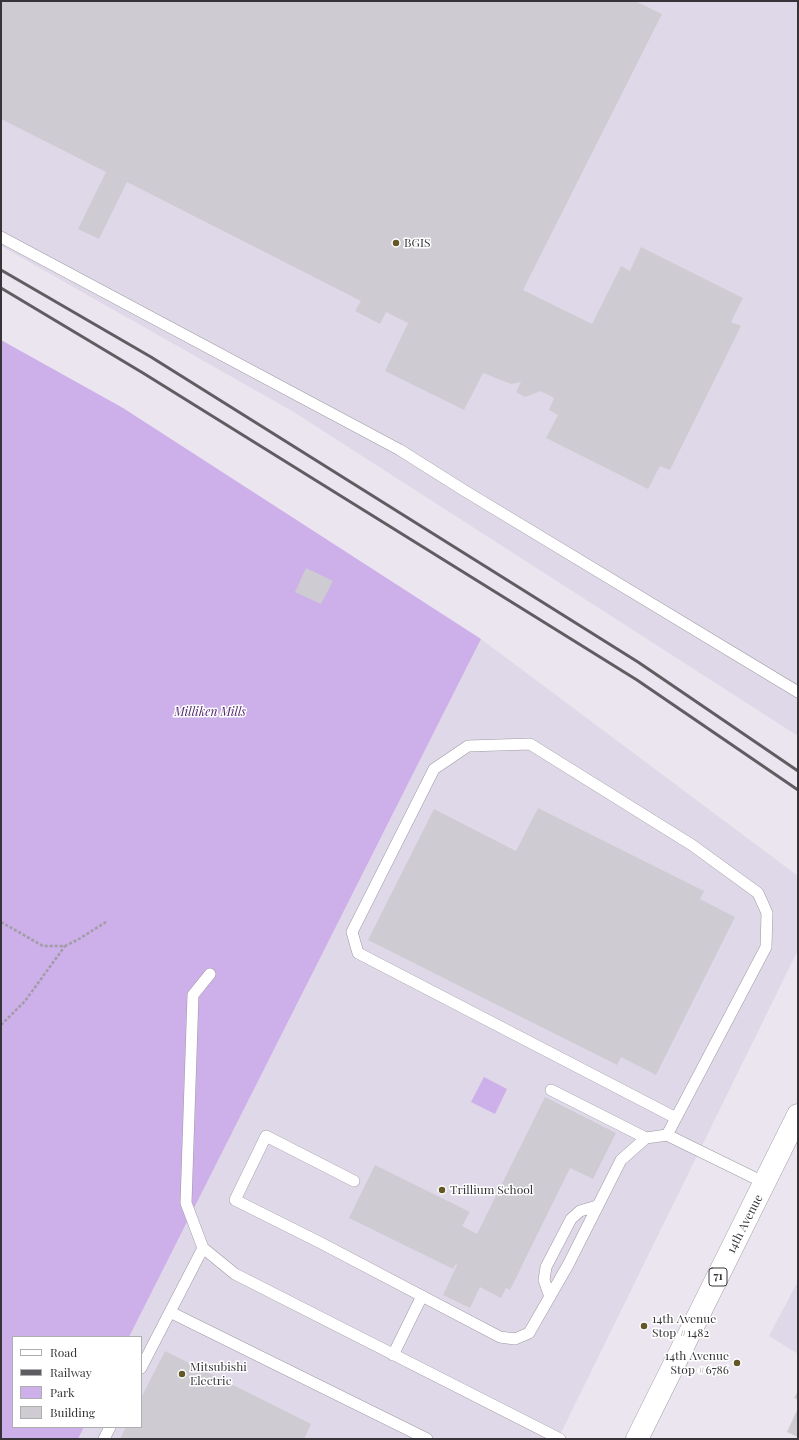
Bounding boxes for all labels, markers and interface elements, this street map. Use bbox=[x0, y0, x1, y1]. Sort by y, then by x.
place label: BGIS bbox=[404, 236, 430, 250]
marker: BGIS bbox=[391, 238, 401, 248]
park label: Milliken Mills bbox=[174, 705, 246, 719]
place label: Trillium School bbox=[450, 1183, 533, 1197]
marker: Trillium School bbox=[437, 1185, 447, 1195]
street label: 14th Avenue bbox=[724, 1192, 766, 1256]
road number: 71 bbox=[709, 1268, 727, 1286]
place label: 14th Avenue Stop #1482 bbox=[652, 1312, 716, 1340]
marker: 14th Avenue Stop #1482 bbox=[639, 1321, 649, 1331]
legend bbox=[12, 1336, 142, 1428]
text: Road bbox=[50, 1344, 77, 1360]
place label: 14th Avenue Stop #6786 bbox=[665, 1349, 729, 1377]
marker: 14th Avenue Stop #6786 bbox=[732, 1358, 742, 1368]
place label: Mitsubishi Electric bbox=[190, 1360, 247, 1388]
text: Railway bbox=[50, 1364, 92, 1380]
marker: Mitsubishi Electric bbox=[177, 1369, 187, 1379]
text: Park bbox=[50, 1384, 75, 1400]
text: Building bbox=[50, 1404, 95, 1420]

